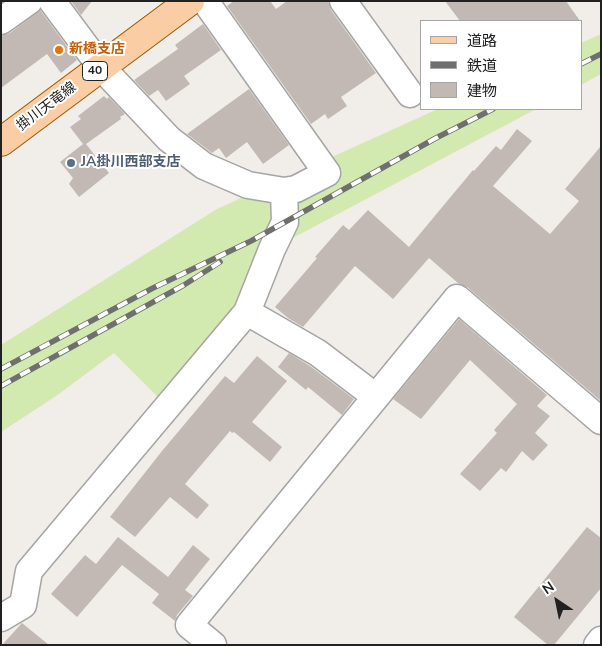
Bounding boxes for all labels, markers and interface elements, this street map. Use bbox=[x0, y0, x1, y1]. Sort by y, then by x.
legend bbox=[420, 20, 582, 110]
text: 道路 bbox=[467, 31, 497, 51]
place label: 新橋支店 bbox=[69, 42, 125, 58]
marker: 新橋支店 bbox=[53, 44, 65, 56]
text: 鉄道 bbox=[467, 56, 497, 76]
road number: 40 bbox=[82, 61, 108, 80]
street label: 掛川天竜線 bbox=[14, 79, 80, 135]
text: 建物 bbox=[467, 81, 497, 101]
place label: JA掛川西部支店 bbox=[81, 155, 180, 171]
marker: JA掛川西部支店 bbox=[65, 157, 77, 169]
north arrow bbox=[532, 576, 582, 626]
text: N bbox=[539, 577, 558, 599]

